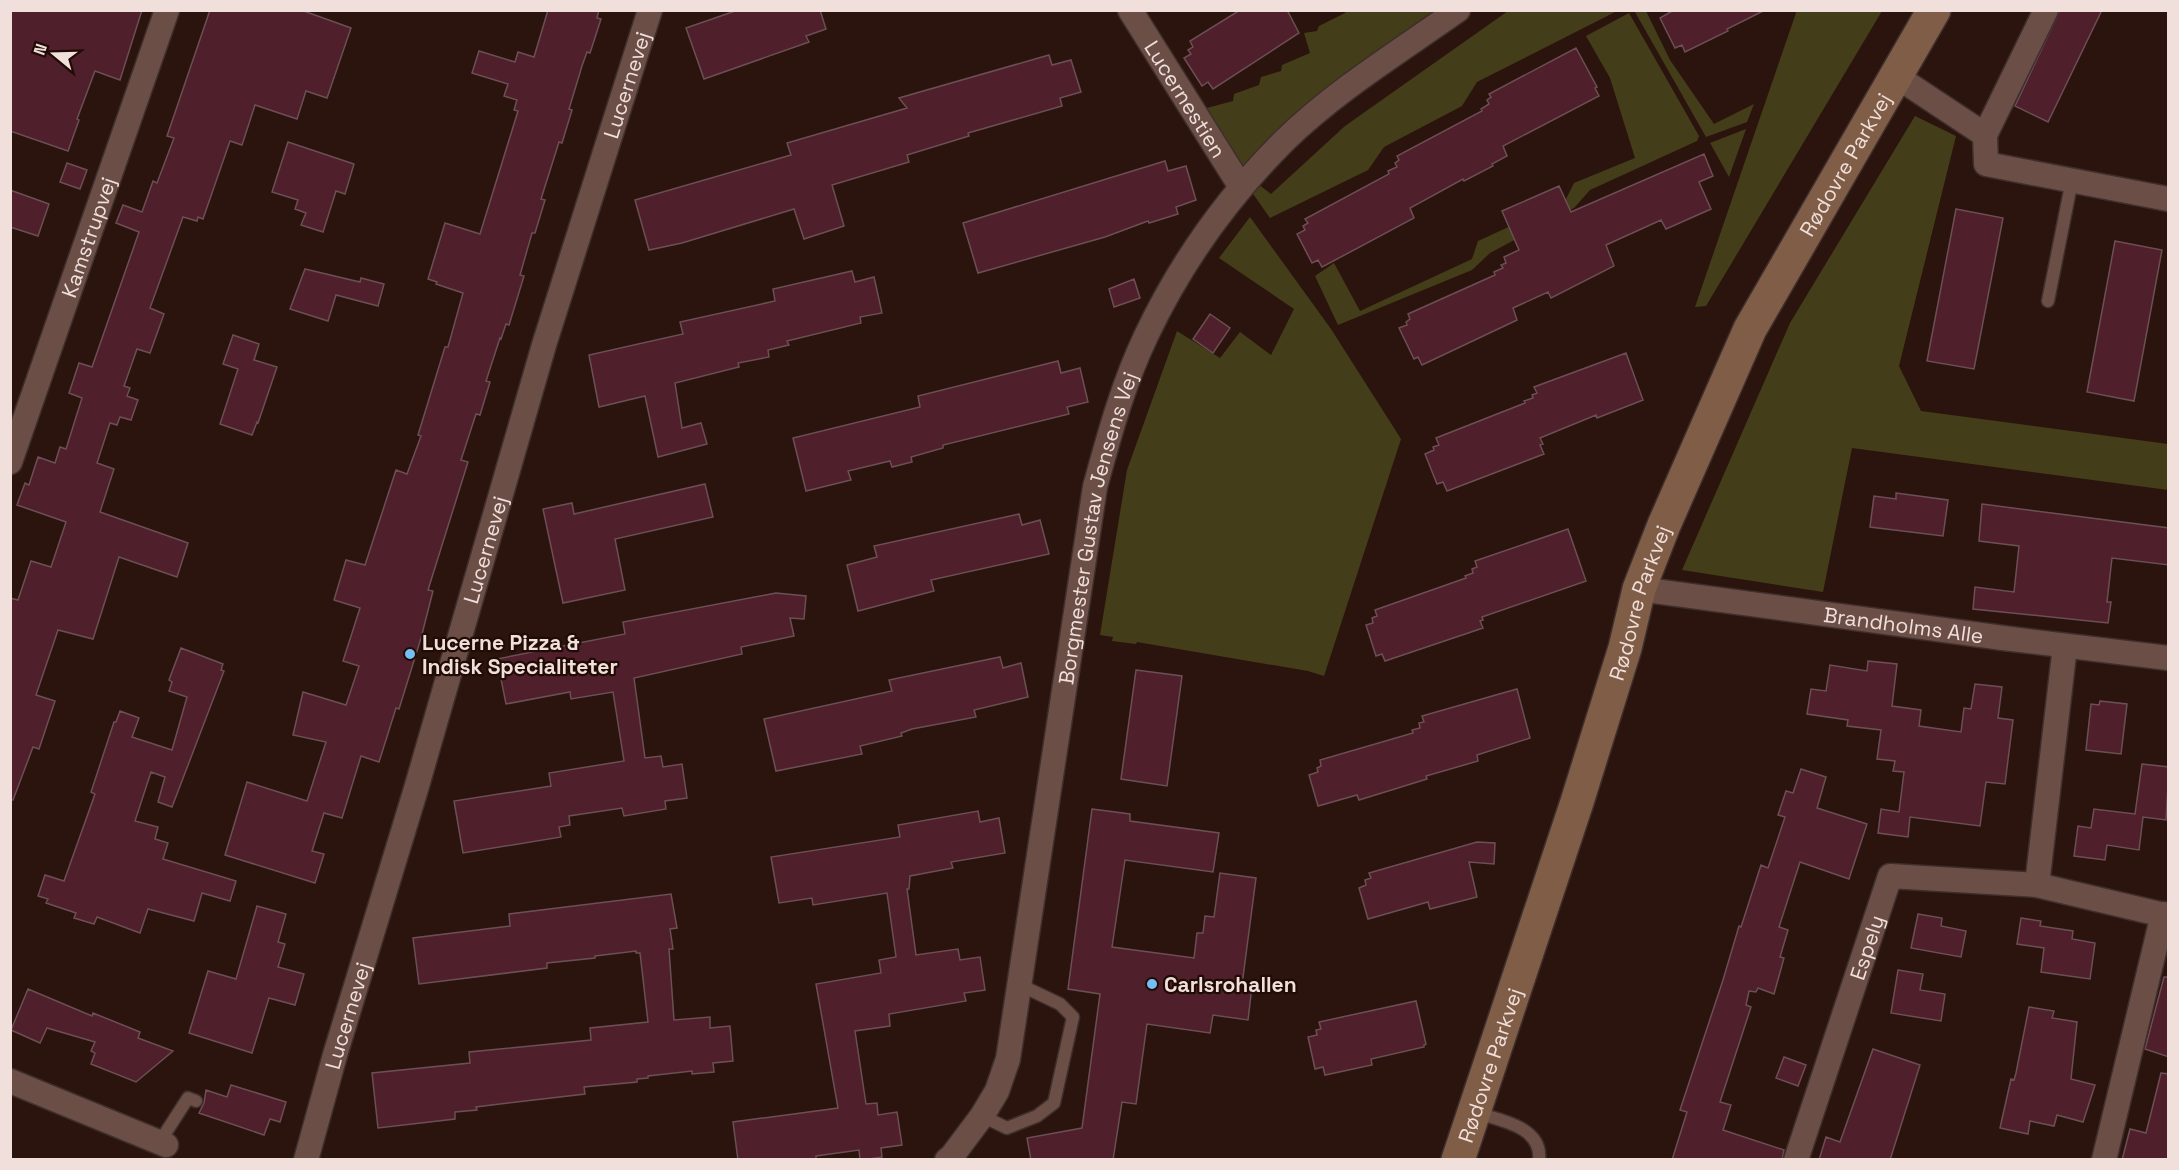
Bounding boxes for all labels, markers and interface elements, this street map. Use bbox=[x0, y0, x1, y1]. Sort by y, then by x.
north arrow bbox=[24, 24, 84, 84]
street label: Lucernevej bbox=[597, 28, 656, 142]
street label: Lucernestien bbox=[1139, 35, 1233, 163]
text: N bbox=[29, 41, 52, 58]
street label: Rødovre Parkvej bbox=[1793, 88, 1897, 241]
street label: Kamstrupvej bbox=[55, 173, 121, 301]
street label: Borgmester Gustav Jensens Vej bbox=[1052, 368, 1143, 686]
street label: Lucernevej bbox=[457, 493, 513, 607]
street label: Rødovre Parkvej bbox=[1602, 521, 1676, 684]
street label: Brandholms Alle bbox=[1822, 600, 1985, 649]
place label: Lucerne Pizza & Indisk Specialiteter bbox=[422, 629, 618, 680]
marker: Lucerne Pizza & Indisk Specialiteter bbox=[403, 647, 417, 661]
street label: Espely bbox=[1843, 911, 1890, 983]
street label: Lucernevej bbox=[318, 959, 376, 1072]
place label: Carlsrohallen bbox=[1164, 971, 1297, 998]
marker: Carlsrohallen bbox=[1145, 977, 1159, 991]
street label: Rødovre Parkvej bbox=[1451, 984, 1528, 1146]

